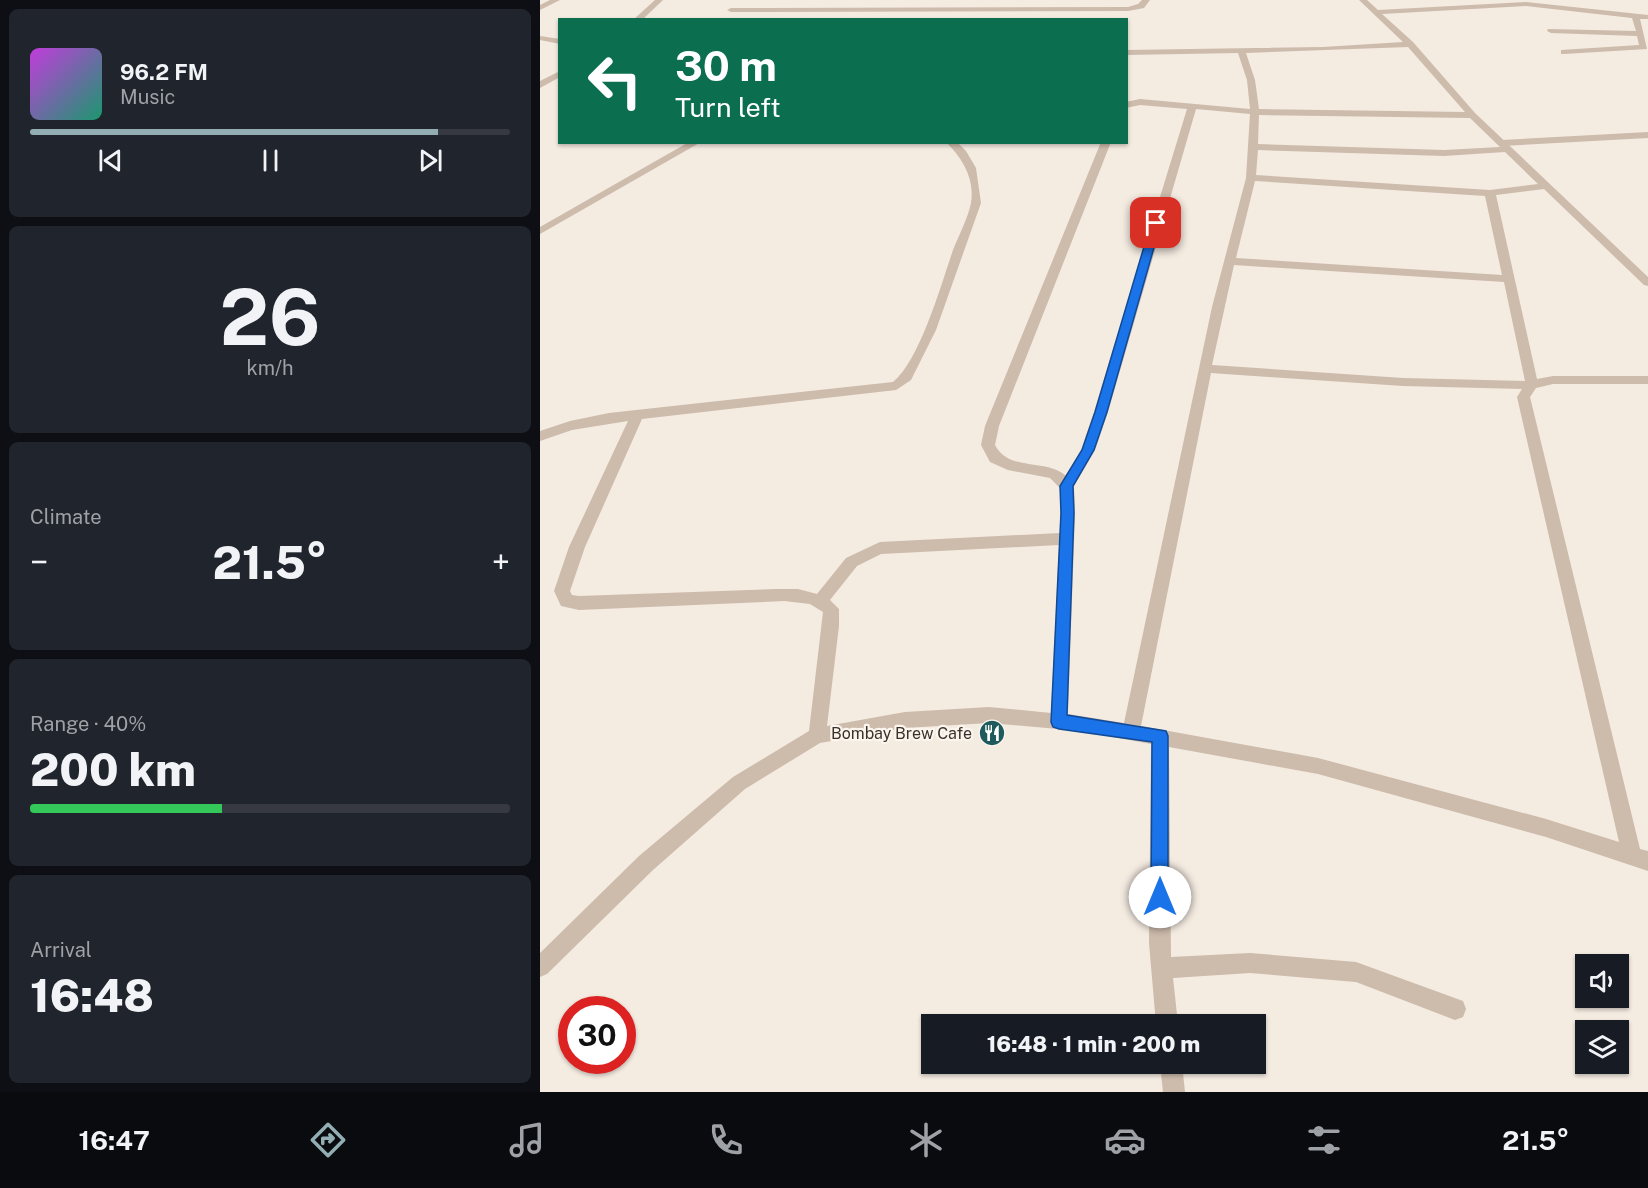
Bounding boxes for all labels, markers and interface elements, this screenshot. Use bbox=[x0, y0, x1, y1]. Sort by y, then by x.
text: 30 m bbox=[675, 41, 777, 90]
icon: left bbox=[576, 42, 654, 120]
text: 96.2 FM bbox=[120, 59, 208, 85]
text: Music bbox=[120, 85, 175, 109]
text: Turn left bbox=[675, 91, 781, 123]
icon: previous bbox=[94, 144, 127, 177]
icon: pause bbox=[254, 144, 287, 177]
icon: next bbox=[414, 144, 447, 177]
pin bbox=[1130, 197, 1181, 248]
icon: arrive bbox=[1139, 206, 1172, 239]
text: 26 bbox=[219, 271, 321, 363]
text: km/h bbox=[246, 356, 294, 380]
text: Climate bbox=[30, 505, 102, 529]
text: 21.5° bbox=[213, 536, 327, 589]
text: − bbox=[30, 543, 48, 581]
text: + bbox=[492, 543, 510, 581]
text: Range · 40% bbox=[30, 712, 146, 736]
restaurant icon: Bombay Brew Cafe bbox=[977, 718, 1007, 748]
place label: Bombay Brew Cafe bbox=[831, 724, 972, 743]
text: 200 km bbox=[30, 743, 196, 796]
position arrow bbox=[1128, 865, 1192, 929]
text: Arrival bbox=[30, 938, 92, 962]
map controls bbox=[1575, 954, 1629, 1074]
button: sound bbox=[1575, 954, 1629, 1008]
text: 16:48 bbox=[30, 969, 154, 1022]
speed limit sign: 30 bbox=[558, 996, 636, 1074]
button: layers bbox=[1575, 1020, 1629, 1074]
text: 16:48 · 1 min · 200 m bbox=[987, 1031, 1200, 1057]
icon: directions bbox=[307, 1119, 349, 1161]
icon: music bbox=[506, 1119, 548, 1161]
icon: phone bbox=[705, 1119, 747, 1161]
icon: climate bbox=[905, 1119, 947, 1161]
icon: car bbox=[1104, 1119, 1146, 1161]
icon: filters bbox=[1303, 1119, 1345, 1161]
text: 16:47 bbox=[79, 1124, 150, 1156]
text: 21.5° bbox=[1502, 1124, 1569, 1156]

